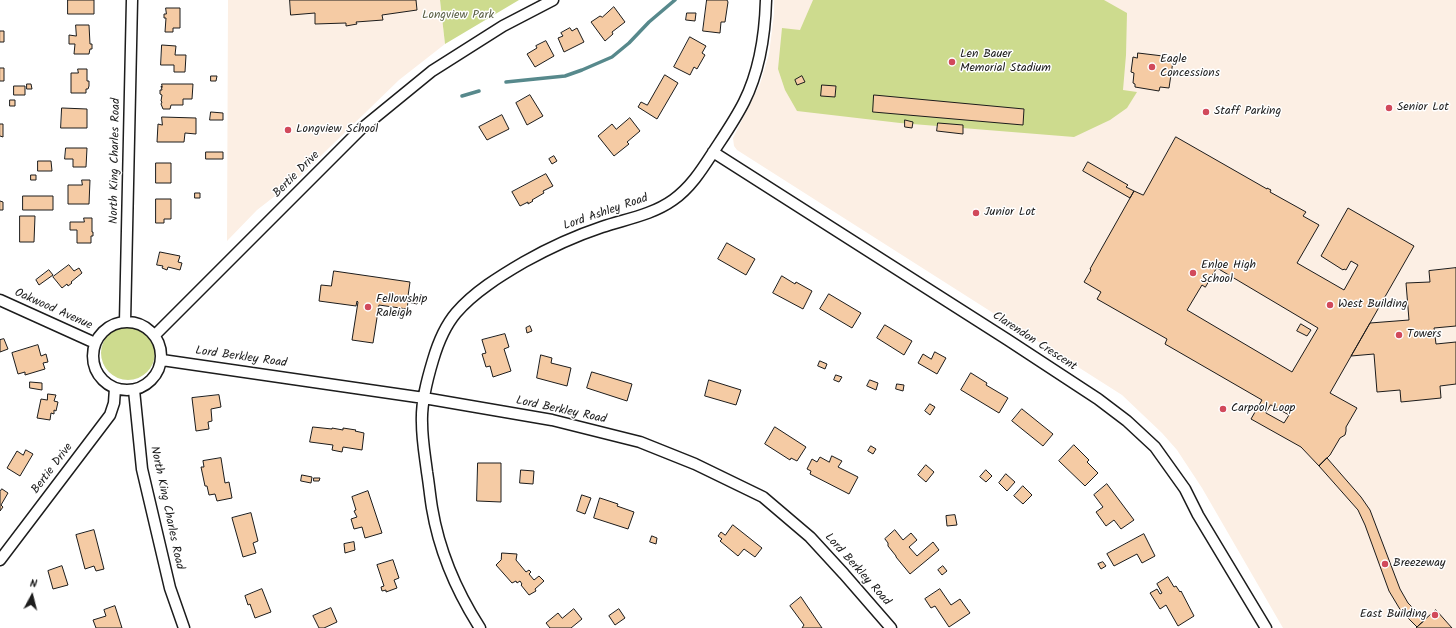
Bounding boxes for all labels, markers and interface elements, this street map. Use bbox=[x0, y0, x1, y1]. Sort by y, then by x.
park label: Longview Park bbox=[422, 9, 494, 23]
place label: Len Bauer Memorial Stadium bbox=[960, 48, 1051, 76]
place label: Eagle Concessions bbox=[1160, 53, 1220, 81]
marker: Len Bauer Memorial Stadium bbox=[947, 57, 957, 67]
marker: Eagle Concessions bbox=[1147, 62, 1157, 72]
street label: North King Charles Road bbox=[108, 98, 124, 224]
place label: Senior Lot bbox=[1397, 101, 1449, 115]
marker: Senior Lot bbox=[1384, 103, 1394, 113]
place label: Staff Parking bbox=[1214, 105, 1281, 119]
marker: Staff Parking bbox=[1201, 107, 1211, 117]
place label: Longview School bbox=[296, 123, 378, 137]
marker: Longview School bbox=[283, 125, 293, 135]
street label: Bertie Drive bbox=[271, 149, 323, 201]
street label: Lord Ashley Road bbox=[562, 192, 650, 234]
place label: Junior Lot bbox=[984, 206, 1035, 220]
marker: Junior Lot bbox=[971, 208, 981, 218]
place label: Enloe High School bbox=[1201, 259, 1256, 287]
marker: Enloe High School bbox=[1188, 268, 1198, 278]
street label: Oakwood Avenue bbox=[12, 286, 94, 334]
place label: Fellowship Raleigh bbox=[376, 293, 427, 321]
place label: West Building bbox=[1338, 298, 1408, 312]
marker: West Building bbox=[1325, 300, 1335, 310]
marker: Fellowship Raleigh bbox=[363, 302, 373, 312]
street label: Clarendon Crescent bbox=[989, 309, 1079, 375]
place label: Towers bbox=[1407, 328, 1441, 342]
marker: Towers bbox=[1394, 330, 1404, 340]
street label: Lord Berkley Road bbox=[194, 344, 288, 372]
street label: Lord Berkley Road bbox=[514, 394, 608, 428]
place label: Carpool Loop bbox=[1231, 402, 1295, 416]
marker: Carpool Loop bbox=[1218, 404, 1228, 414]
street label: Bertie Drive bbox=[29, 441, 77, 497]
street label: North King Charles Road bbox=[146, 445, 186, 571]
street label: Lord Berkley Road bbox=[821, 531, 893, 609]
place label: Breezeway bbox=[1393, 557, 1445, 571]
marker: Breezeway bbox=[1380, 559, 1390, 569]
text: N bbox=[29, 575, 38, 593]
north arrow bbox=[12, 576, 52, 616]
place label: East Building bbox=[1360, 608, 1427, 622]
marker: East Building bbox=[1430, 610, 1440, 620]

